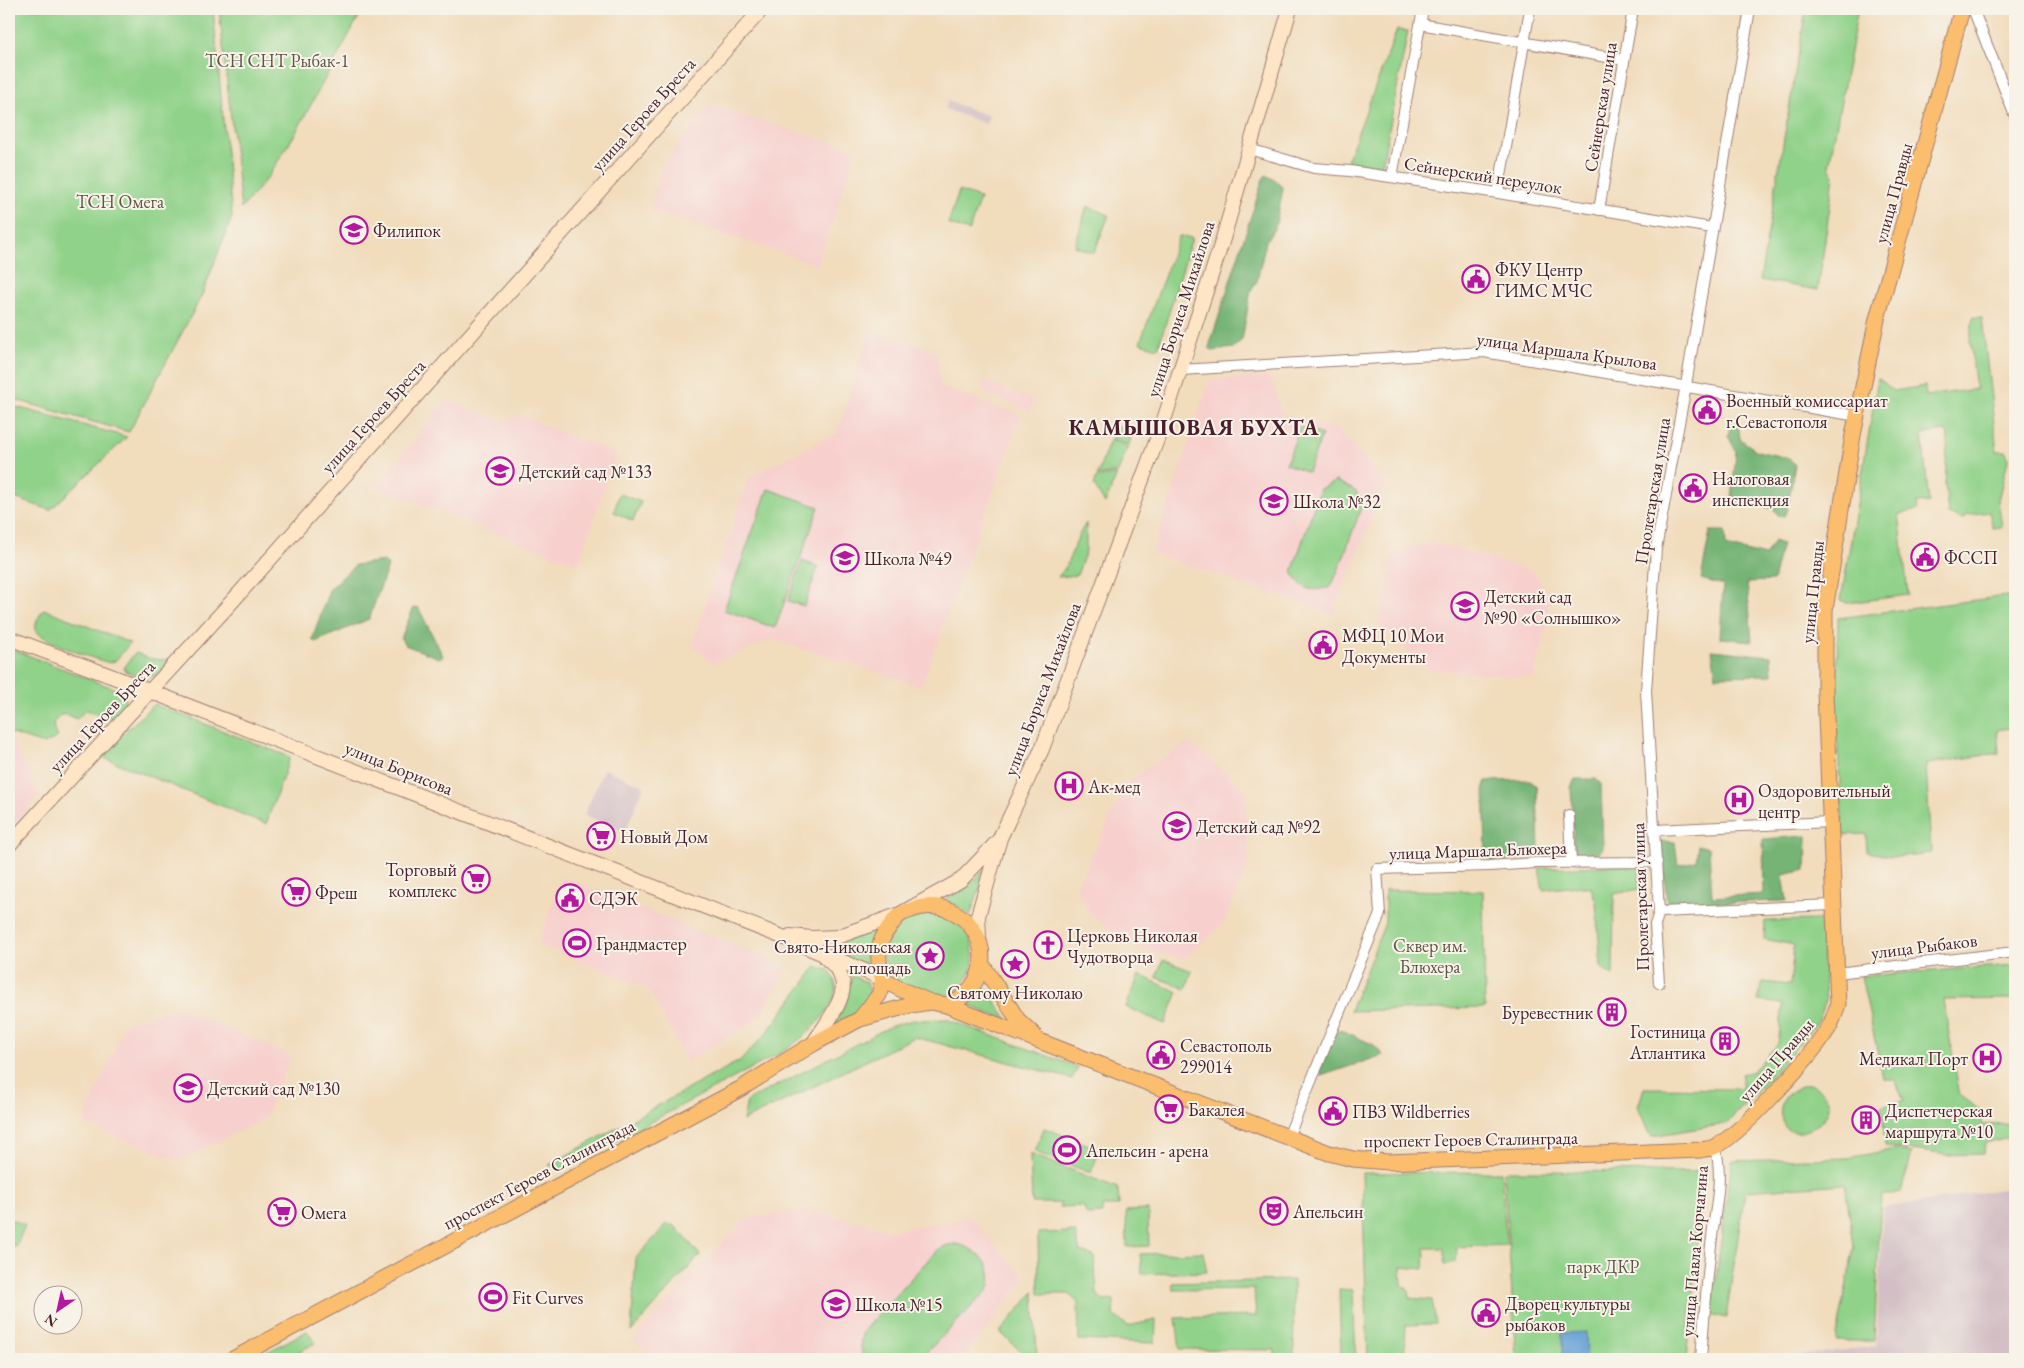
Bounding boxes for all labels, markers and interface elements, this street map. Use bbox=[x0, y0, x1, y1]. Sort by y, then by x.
street label: Сейнерская улица bbox=[1578, 40, 1622, 174]
park label: ТСН СНТ Рыбак-1 bbox=[205, 49, 349, 72]
street label: улица Героев Бреста bbox=[586, 52, 701, 176]
street label: улица Правды bbox=[1869, 140, 1917, 246]
street label: Сейнерский переулок bbox=[1403, 151, 1564, 199]
park label: ТСН Омега bbox=[76, 190, 165, 213]
school or university icon: Филипок bbox=[339, 215, 369, 245]
street label: улица Бориса Михайлова bbox=[1141, 217, 1220, 400]
place label: Филипок bbox=[373, 219, 441, 242]
place label: ФКУ Центр ГИМС МЧС bbox=[1495, 258, 1593, 302]
public building icon: ФКУ Центр ГИМС МЧС bbox=[1461, 264, 1491, 294]
street label: улица Маршала Крылова bbox=[1475, 327, 1659, 375]
street label: улица Героев Бреста bbox=[316, 354, 431, 478]
place label: Военный комиссариат г.Севастополя bbox=[1726, 389, 1888, 433]
public building icon: Военный комиссариат г.Севастополя bbox=[1692, 395, 1722, 425]
district label: КАМЫШОВАЯ БУХТА bbox=[1069, 413, 1319, 442]
street label: Пролетарская улица bbox=[1629, 415, 1675, 566]
school or university icon: Детский сад №133 bbox=[485, 456, 515, 486]
place label: Детский сад №133 bbox=[519, 460, 652, 483]
place label: Налоговая инспекция bbox=[1712, 467, 1789, 511]
public building icon: Налоговая инспекция bbox=[1678, 473, 1708, 503]
school or university icon: Школа №32 bbox=[1259, 486, 1289, 516]
place label: Школа №32 bbox=[1293, 490, 1381, 513]
street label: улица Правды bbox=[1795, 539, 1829, 645]
public building icon: ФССП bbox=[1910, 542, 1940, 572]
school or university icon: Школа №49 bbox=[830, 543, 860, 573]
place label: ФССП bbox=[1944, 546, 1998, 569]
place label: Школа №49 bbox=[864, 547, 952, 570]
place label: Детский сад №90 «Солнышко» bbox=[1484, 585, 1621, 629]
school or university icon: Детский сад №90 «Солнышко» bbox=[1450, 591, 1480, 621]
street label: улица Бориса Михайлова bbox=[998, 598, 1086, 779]
place label: МФЦ 10 Мои Документы bbox=[1342, 624, 1445, 668]
public building icon: МФЦ 10 Мои Документы bbox=[1308, 630, 1338, 660]
street label: улица Героев Бреста bbox=[44, 654, 161, 777]
street label: улица Борисова bbox=[342, 736, 457, 800]
hospital icon: Ак-мед bbox=[1054, 771, 1084, 801]
place label: Ак-мед bbox=[1087, 775, 1140, 798]
place label: Оздоровительный центр bbox=[1758, 779, 1891, 823]
hospital icon: Оздоровительный центр bbox=[1724, 785, 1754, 815]
school or university icon: Детский сад №92 bbox=[1162, 811, 1192, 841]
place label: Детский сад №92 bbox=[1196, 815, 1321, 838]
supermarket icon: Новый Дом bbox=[586, 821, 616, 851]
street label: Пролетарская улица bbox=[1626, 822, 1654, 972]
place label: Новый Дом bbox=[620, 825, 709, 848]
street label: улица Маршала Блюхера bbox=[1389, 835, 1568, 865]
place label: Торговый комплекс bbox=[385, 858, 457, 902]
supermarket icon: Торговый комплекс bbox=[461, 864, 491, 894]
supermarket icon: Фреш bbox=[281, 877, 311, 907]
place label: Фреш bbox=[315, 881, 358, 904]
public building icon: СДЭК bbox=[555, 883, 585, 913]
place label: СДЭК bbox=[589, 887, 638, 910]
place label: Церковь Николая Чудотворца bbox=[1067, 924, 1198, 968]
sports icon: Грандмастер bbox=[562, 928, 592, 958]
street label: улица Рыбаков bbox=[1870, 928, 1979, 964]
church icon: Церковь Николая Чудотворца bbox=[1033, 930, 1063, 960]
place label: Грандмастер bbox=[596, 932, 687, 955]
park label: Сквер им. Блюхера bbox=[1393, 934, 1467, 978]
place label: Свято-Никольская площадь bbox=[774, 935, 911, 979]
place icon: Свято-Никольская площадь bbox=[915, 941, 945, 971]
place icon: Святому Николаю bbox=[1000, 949, 1030, 979]
place label: Святому Николаю bbox=[947, 981, 1083, 1004]
building icon: Буревестник bbox=[1597, 997, 1627, 1027]
place label: Буревестник bbox=[1502, 1001, 1593, 1024]
street label: улица Правды bbox=[1733, 1013, 1819, 1107]
place label: Гостиница Атлантика bbox=[1629, 1020, 1707, 1064]
building icon: Гостиница Атлантика bbox=[1710, 1026, 1740, 1056]
place label: Севастополь 299014 bbox=[1180, 1034, 1272, 1078]
public building icon: Севастополь 299014 bbox=[1146, 1040, 1176, 1070]
hospital icon: Медикал Порт bbox=[1972, 1043, 2002, 1073]
place label: Медикал Порт bbox=[1859, 1047, 1969, 1070]
school or university icon: Детский сад №130 bbox=[173, 1073, 203, 1103]
place label: Детский сад №130 bbox=[207, 1077, 340, 1100]
supermarket icon: Бакалея bbox=[1154, 1094, 1184, 1124]
public building icon: ПВЗ Wildberries bbox=[1318, 1096, 1348, 1126]
place label: Бакалея bbox=[1188, 1098, 1245, 1121]
place label: Диспетчерская маршрута №10 bbox=[1885, 1099, 1993, 1143]
place label: ПВЗ Wildberries bbox=[1352, 1100, 1470, 1123]
building icon: Диспетчерская маршрута №10 bbox=[1851, 1105, 1881, 1135]
street label: проспект Героев Сталинграда bbox=[439, 1113, 640, 1234]
street label: проспект Героев Сталинграда bbox=[1364, 1126, 1579, 1152]
sports icon: Апельсин - арена bbox=[1052, 1135, 1082, 1165]
place label: Апельсин - арена bbox=[1085, 1139, 1209, 1162]
street label: улица Павла Корчагина bbox=[1675, 1164, 1713, 1338]
theatre icon: Апельсин bbox=[1259, 1196, 1289, 1226]
supermarket icon: Омега bbox=[267, 1197, 297, 1227]
place label: Апельсин bbox=[1292, 1200, 1363, 1223]
place label: Омега bbox=[301, 1201, 347, 1224]
park label: парк ДКР bbox=[1567, 1255, 1639, 1278]
sports icon: Fit Curves bbox=[478, 1282, 508, 1312]
north arrow bbox=[32, 1286, 82, 1336]
place label: Fit Curves bbox=[512, 1286, 584, 1309]
school or university icon: Школа №15 bbox=[821, 1289, 851, 1319]
place label: Дворец культуры рыбаков bbox=[1505, 1292, 1630, 1336]
place label: Школа №15 bbox=[855, 1293, 943, 1316]
public building icon: Дворец культуры рыбаков bbox=[1471, 1298, 1501, 1328]
text: N bbox=[40, 1310, 60, 1331]

